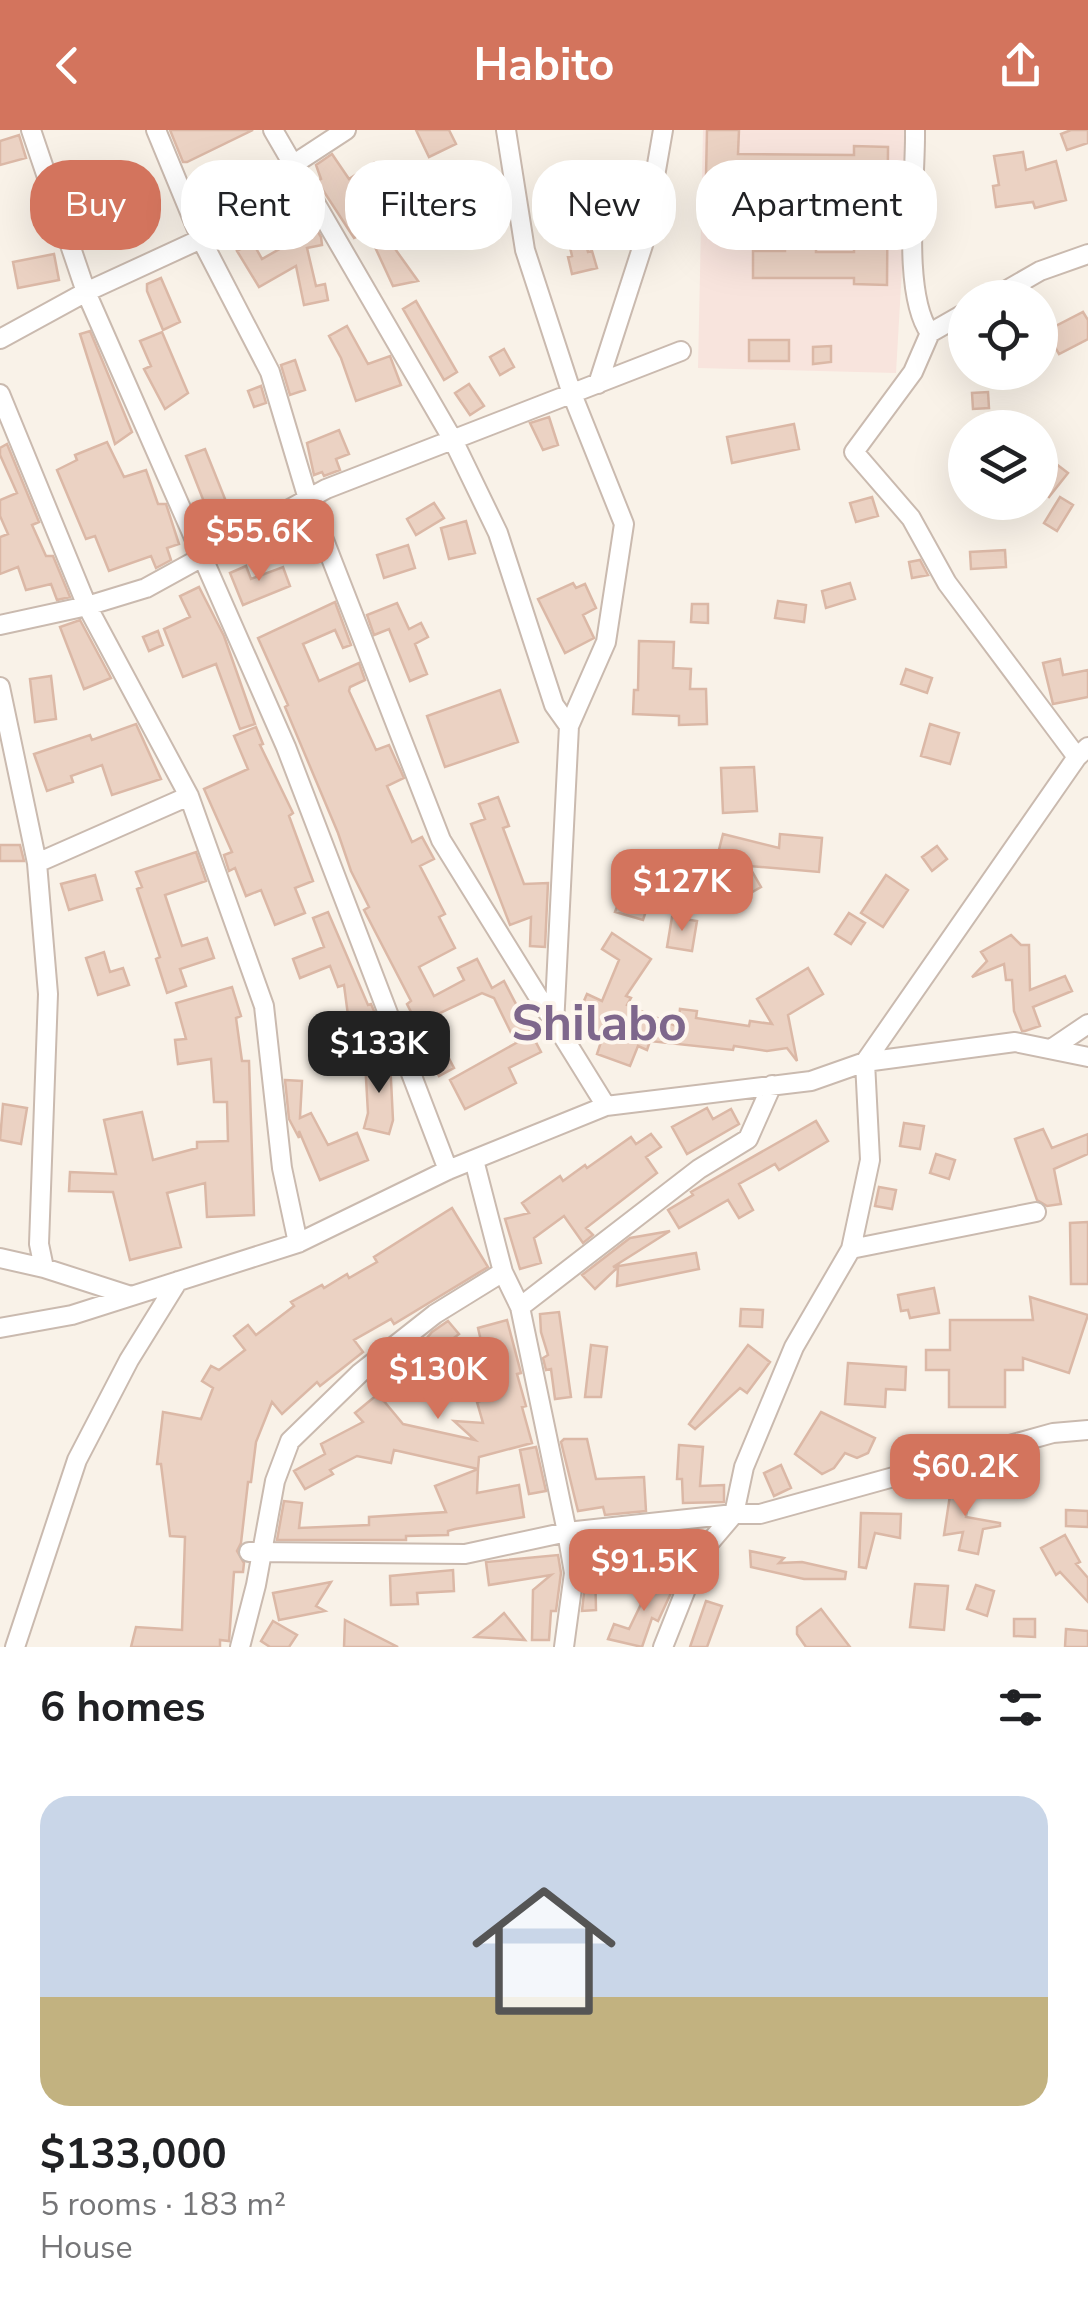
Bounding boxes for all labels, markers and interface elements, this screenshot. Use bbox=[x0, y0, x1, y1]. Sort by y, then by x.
text: Habito bbox=[474, 35, 614, 96]
icon: back bbox=[40, 38, 95, 93]
icon: share bbox=[993, 38, 1048, 93]
chip: Buy bbox=[30, 160, 161, 250]
chip: Rent bbox=[181, 160, 325, 250]
chip: Filters bbox=[345, 160, 512, 250]
chip: New bbox=[532, 160, 676, 250]
chip: Apartment bbox=[696, 160, 937, 250]
map controls bbox=[948, 280, 1058, 520]
button: locate bbox=[948, 280, 1058, 390]
button: layers bbox=[948, 410, 1058, 520]
pin: $55.6K bbox=[178, 499, 340, 584]
text: $55.6K bbox=[206, 510, 312, 553]
pin: $127K bbox=[612, 849, 752, 934]
text: $127K bbox=[633, 860, 731, 903]
district label: Shilabo bbox=[511, 989, 687, 1058]
pin: $133K bbox=[309, 1011, 449, 1096]
text: $133K bbox=[330, 1022, 428, 1065]
pin: $130K bbox=[368, 1337, 508, 1422]
text: $130K bbox=[389, 1348, 487, 1391]
pin: $60.2K bbox=[884, 1434, 1046, 1519]
text: $60.2K bbox=[912, 1445, 1018, 1488]
pin: $91.5K bbox=[563, 1529, 725, 1614]
text: $91.5K bbox=[591, 1540, 697, 1583]
text: 6 homes bbox=[40, 1679, 205, 1736]
icon: filters bbox=[993, 1680, 1048, 1735]
icon: home bbox=[454, 1861, 634, 2041]
text: $133,000 bbox=[40, 2126, 227, 2183]
text: 5 rooms · 183 m² bbox=[40, 2183, 286, 2226]
text: House bbox=[40, 2226, 133, 2269]

